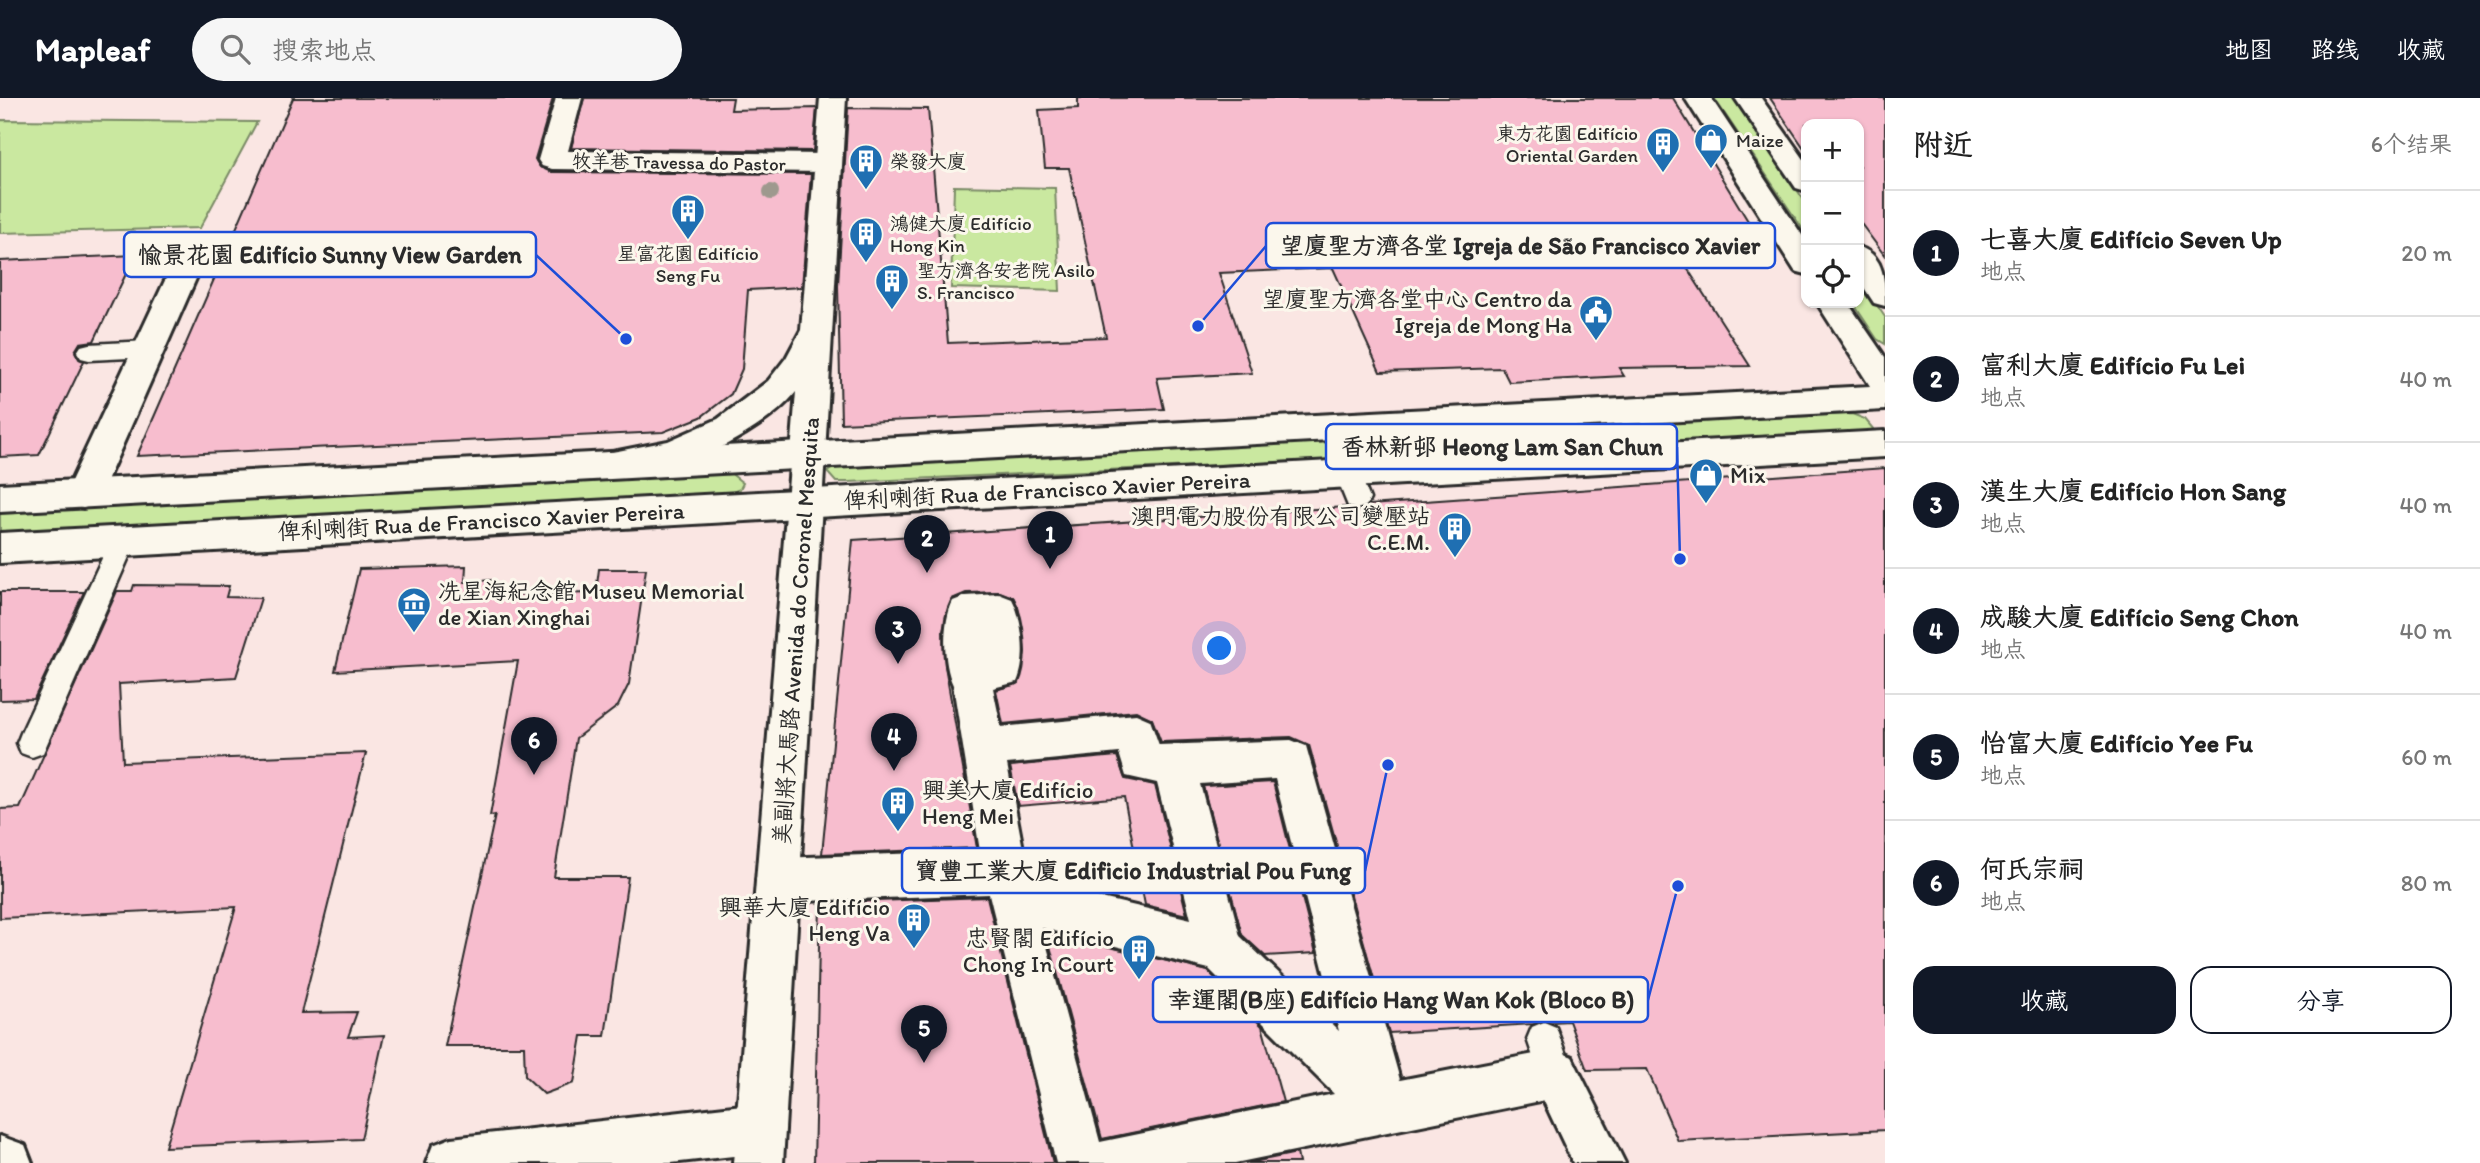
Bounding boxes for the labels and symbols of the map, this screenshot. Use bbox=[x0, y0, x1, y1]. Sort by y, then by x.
shop icon: Maize bbox=[1692, 121, 1730, 170]
place label: 東方花園 Edifício Oriental Garden bbox=[1496, 122, 1638, 167]
building icon: 東方花園 Edifício Oriental Garden bbox=[1644, 125, 1682, 174]
place label: Maize bbox=[1736, 129, 1784, 152]
building icon: 榮發大廈 bbox=[847, 142, 885, 191]
street label: 牧羊巷 Travessa do Pastor bbox=[572, 149, 787, 176]
place label: 榮發大廈 bbox=[890, 150, 966, 173]
building icon: 星富花園 Edifício Seng Fu bbox=[669, 192, 707, 241]
place label: 鴻健大廈 Edifício Hong Kin bbox=[890, 212, 1032, 257]
building icon: 鴻健大廈 Edifício Hong Kin bbox=[847, 215, 885, 264]
callout: 望廈聖方濟各堂 Igreja de São Francisco Xavier bbox=[1266, 223, 1775, 268]
text: 望廈聖方濟各堂 Igreja de São Francisco Xavier bbox=[1280, 231, 1761, 261]
callout: 愉景花園 Edifício Sunny View Garden bbox=[124, 232, 536, 277]
text: 愉景花園 Edifício Sunny View Garden bbox=[138, 240, 522, 270]
place label: 星富花園 Edifício Seng Fu bbox=[617, 242, 759, 287]
place label: 聖方濟各安老院 Asilo S. Francisco bbox=[917, 259, 1095, 304]
building icon: 聖方濟各安老院 Asilo S. Francisco bbox=[873, 262, 911, 311]
place label: 望廈聖方濟各堂中心 Centro da Igreja de Mong Ha bbox=[1262, 285, 1572, 339]
public building icon: 望廈聖方濟各堂中心 Centro da Igreja de Mong Ha bbox=[1577, 293, 1615, 342]
street label: 美副將大馬路 Avenida do Coronel Mesquita bbox=[767, 416, 825, 846]
callout: 香林新邨 Heong Lam San Chun bbox=[1326, 424, 1677, 469]
text: 香林新邨 Heong Lam San Chun bbox=[1341, 432, 1664, 462]
shop icon: Mix bbox=[1687, 456, 1725, 505]
place label: Mix bbox=[1730, 461, 1766, 489]
street label: 俾利喇街 Rua de Francisco Xavier Pereira bbox=[843, 465, 1251, 515]
street label: 俾利喇街 Rua de Francisco Xavier Pereira bbox=[277, 496, 685, 546]
place label: 澳門電力股份有限公司變壓站 C.E.M. bbox=[1131, 502, 1430, 556]
building icon: 澳門電力股份有限公司變壓站 C.E.M. bbox=[1436, 510, 1474, 559]
pin: 1 bbox=[1027, 511, 1073, 569]
pin: 2 bbox=[904, 515, 950, 573]
place label: 冼星海紀念館 Museu Memorial de Xian Xinghai bbox=[438, 577, 745, 631]
museum icon: 冼星海紀念館 Museu Memorial de Xian Xinghai bbox=[395, 585, 433, 634]
pin: 3 bbox=[875, 606, 921, 664]
your location bbox=[1202, 631, 1236, 665]
pin: 4 bbox=[871, 713, 917, 771]
pin: 6 bbox=[511, 717, 557, 775]
place label: 興美大廈 Edifício Heng Mei bbox=[922, 776, 1093, 830]
building icon: 興美大廈 Edifício Heng Mei bbox=[879, 784, 917, 833]
callout: 寶豐工業大廈 Edificio Industrial Pou Fung bbox=[902, 848, 1365, 893]
text: 寶豐工業大廈 Edificio Industrial Pou Fung bbox=[915, 856, 1352, 886]
place label: 興華大廈 Edifício Heng Va bbox=[719, 893, 890, 947]
building icon: 興華大廈 Edifício Heng Va bbox=[895, 901, 933, 950]
place label: 忠賢閣 Edifício Chong In Court bbox=[963, 924, 1114, 978]
building icon: 忠賢閣 Edifício Chong In Court bbox=[1120, 932, 1158, 981]
callout: 幸運閣(B座) Edifício Hang Wan Kok (Bloco B) bbox=[1153, 977, 1648, 1022]
text: 幸運閣(B座) Edifício Hang Wan Kok (Bloco B) bbox=[1168, 985, 1634, 1015]
pin: 5 bbox=[901, 1005, 947, 1063]

